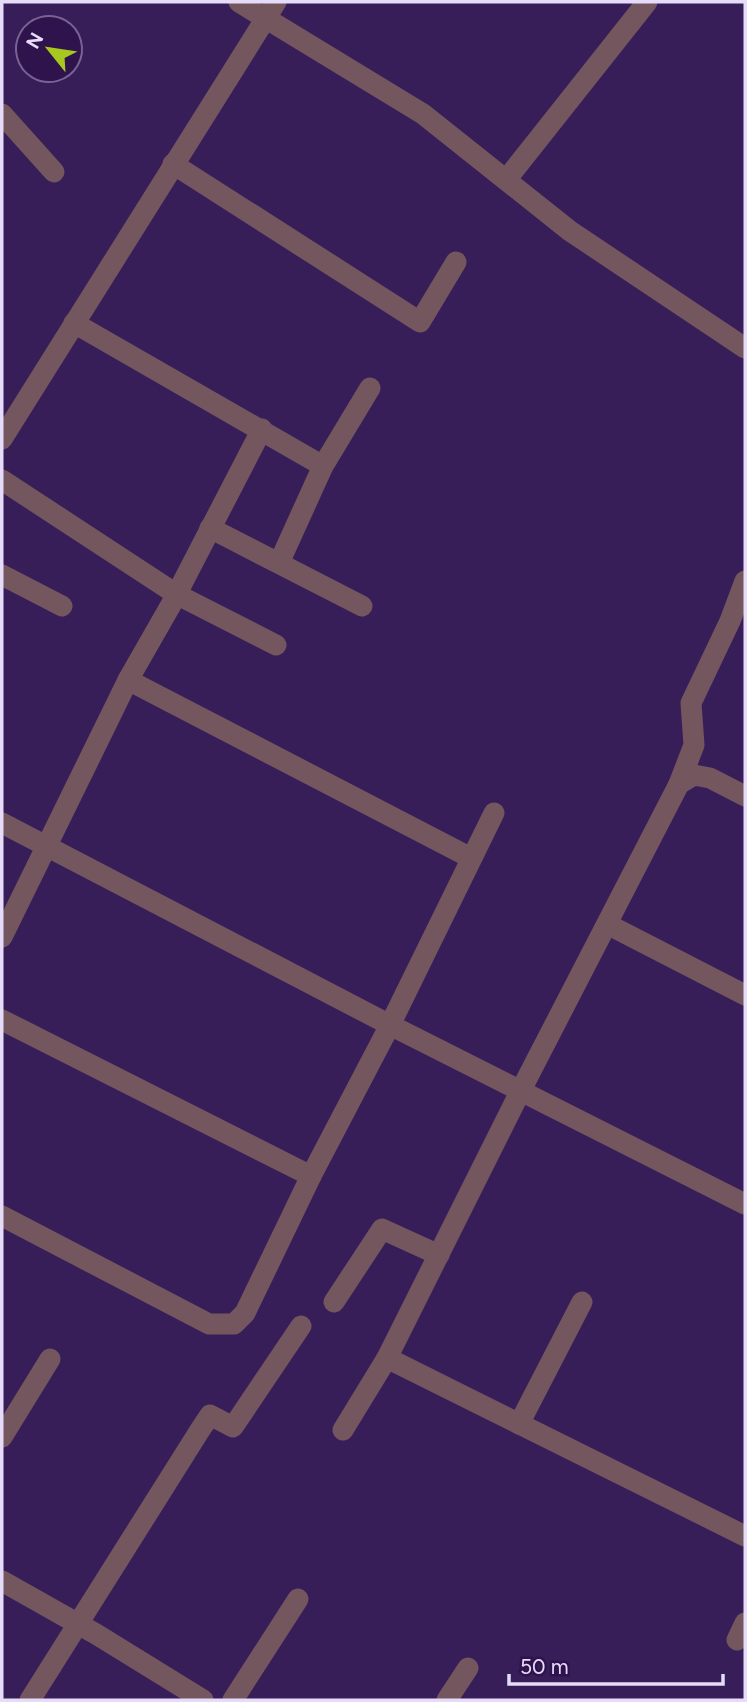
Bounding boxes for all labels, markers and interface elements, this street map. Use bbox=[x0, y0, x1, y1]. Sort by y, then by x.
north arrow bbox=[14, 14, 84, 84]
text: N bbox=[21, 29, 48, 53]
scale bar bbox=[509, 1642, 722, 1686]
text: 50 m bbox=[520, 1654, 569, 1679]

